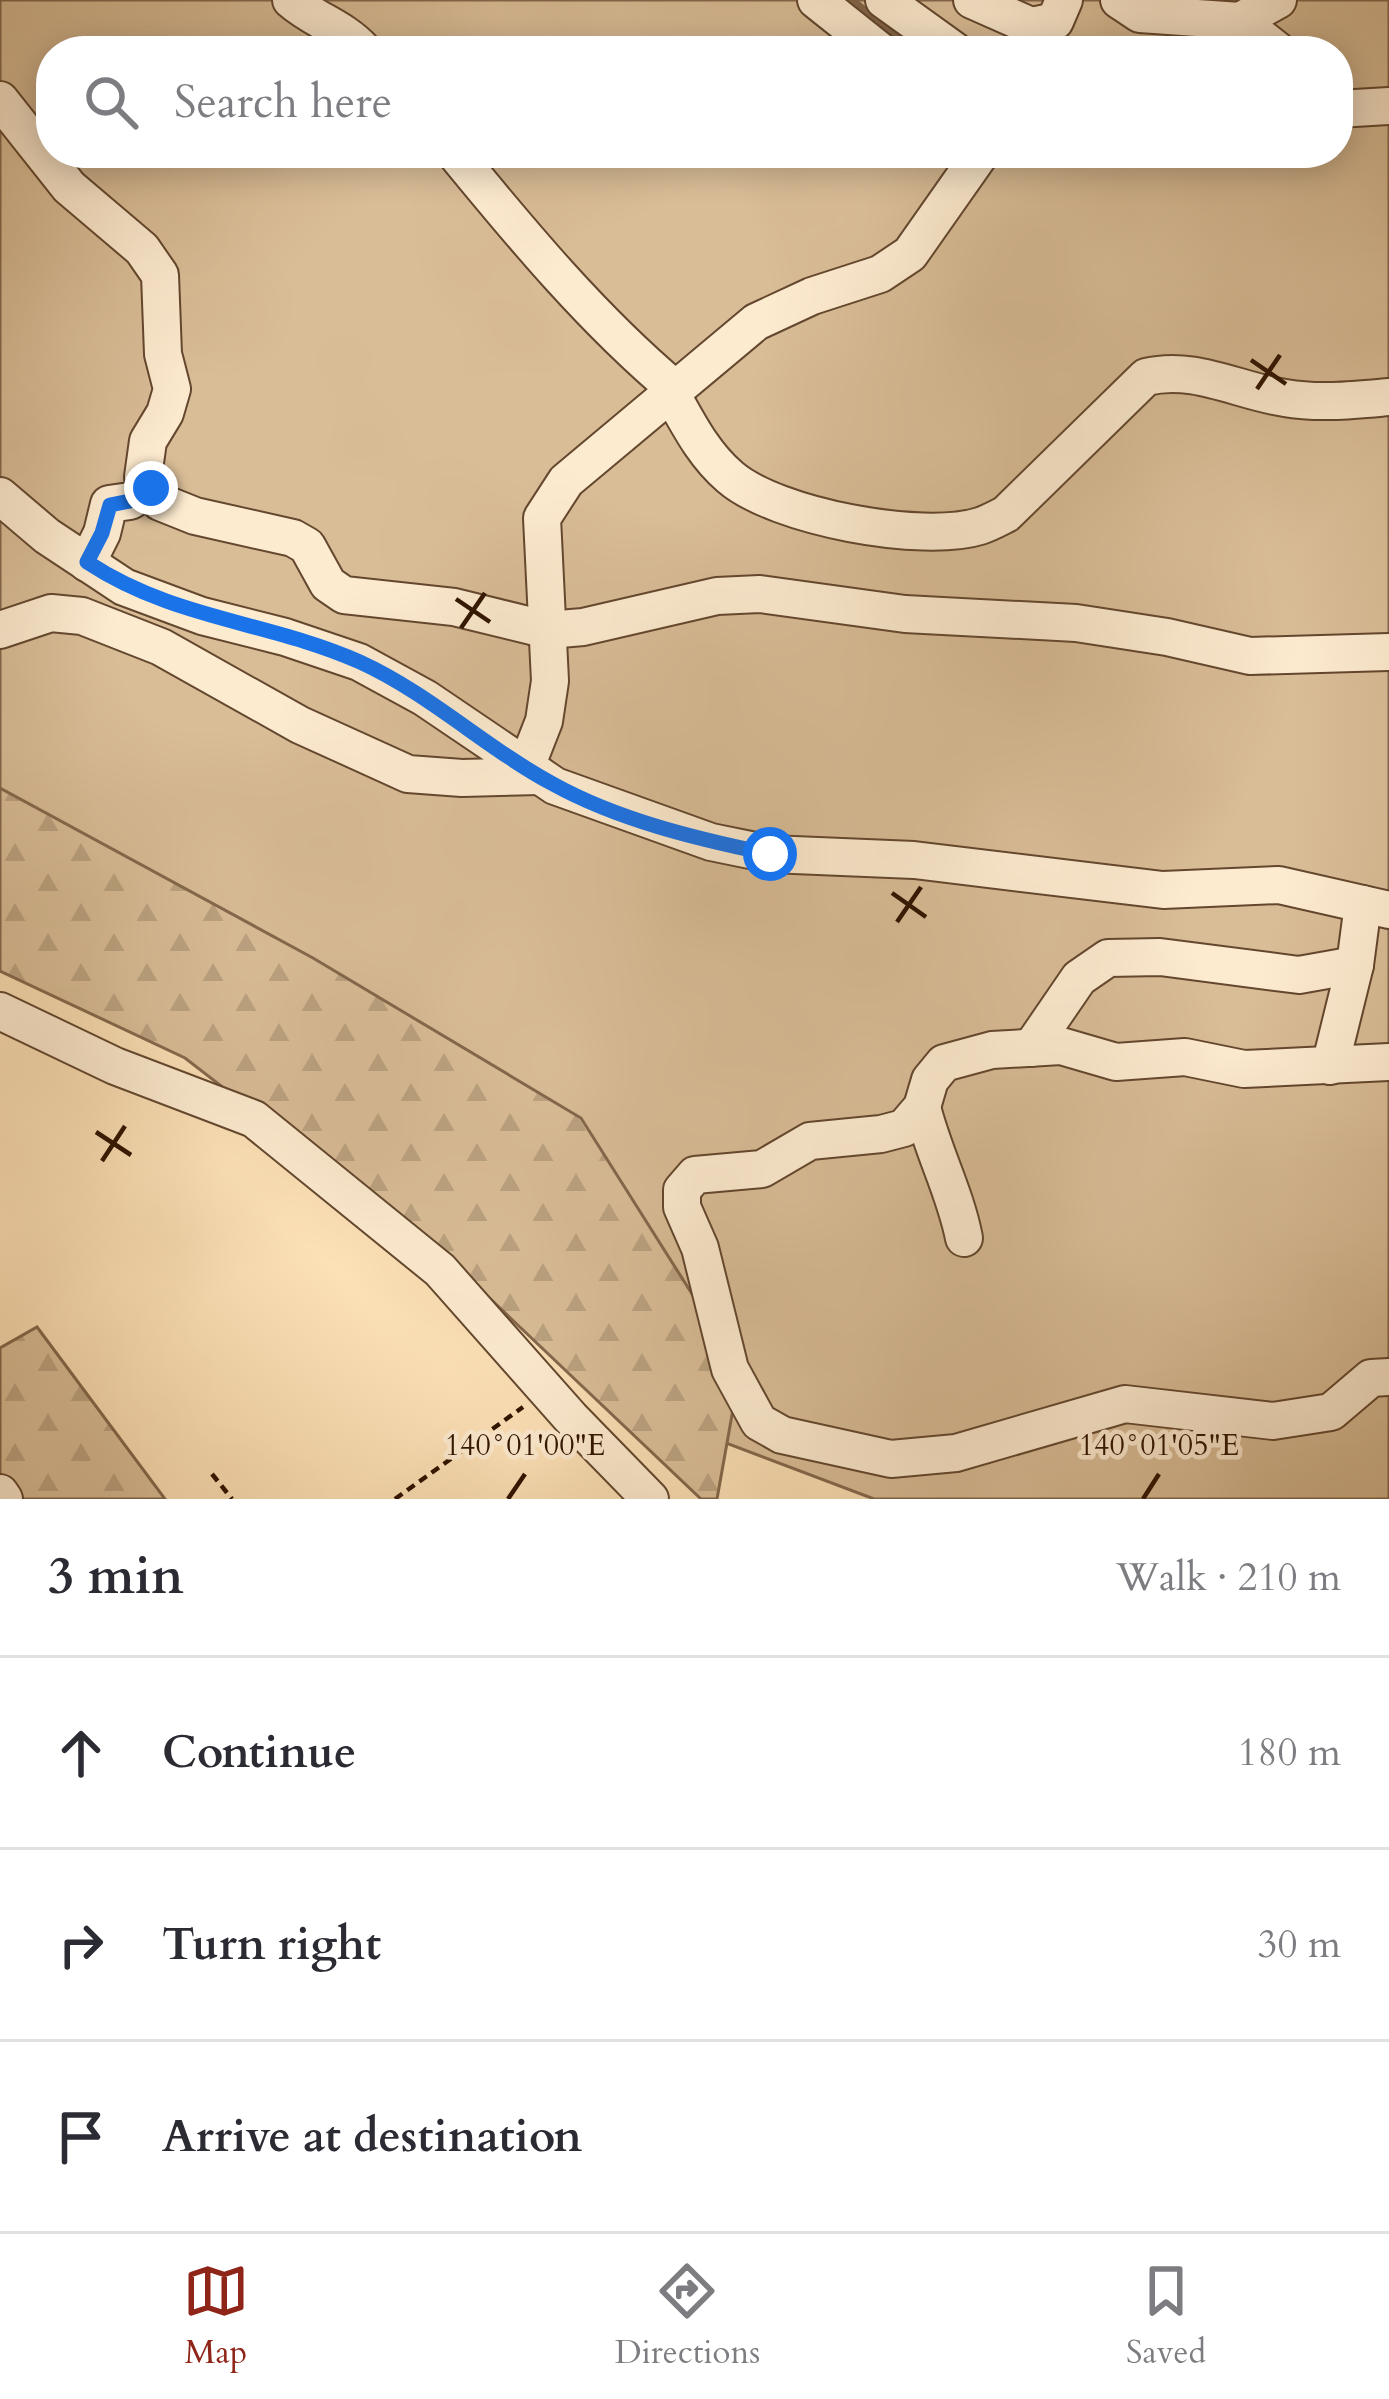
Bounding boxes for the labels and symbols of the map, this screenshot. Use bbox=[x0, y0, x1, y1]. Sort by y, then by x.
route end bbox=[124, 461, 178, 515]
route start bbox=[743, 827, 797, 881]
text: 140°01'00"E bbox=[445, 1425, 605, 1466]
text: 140°01'05"E bbox=[1079, 1425, 1239, 1466]

